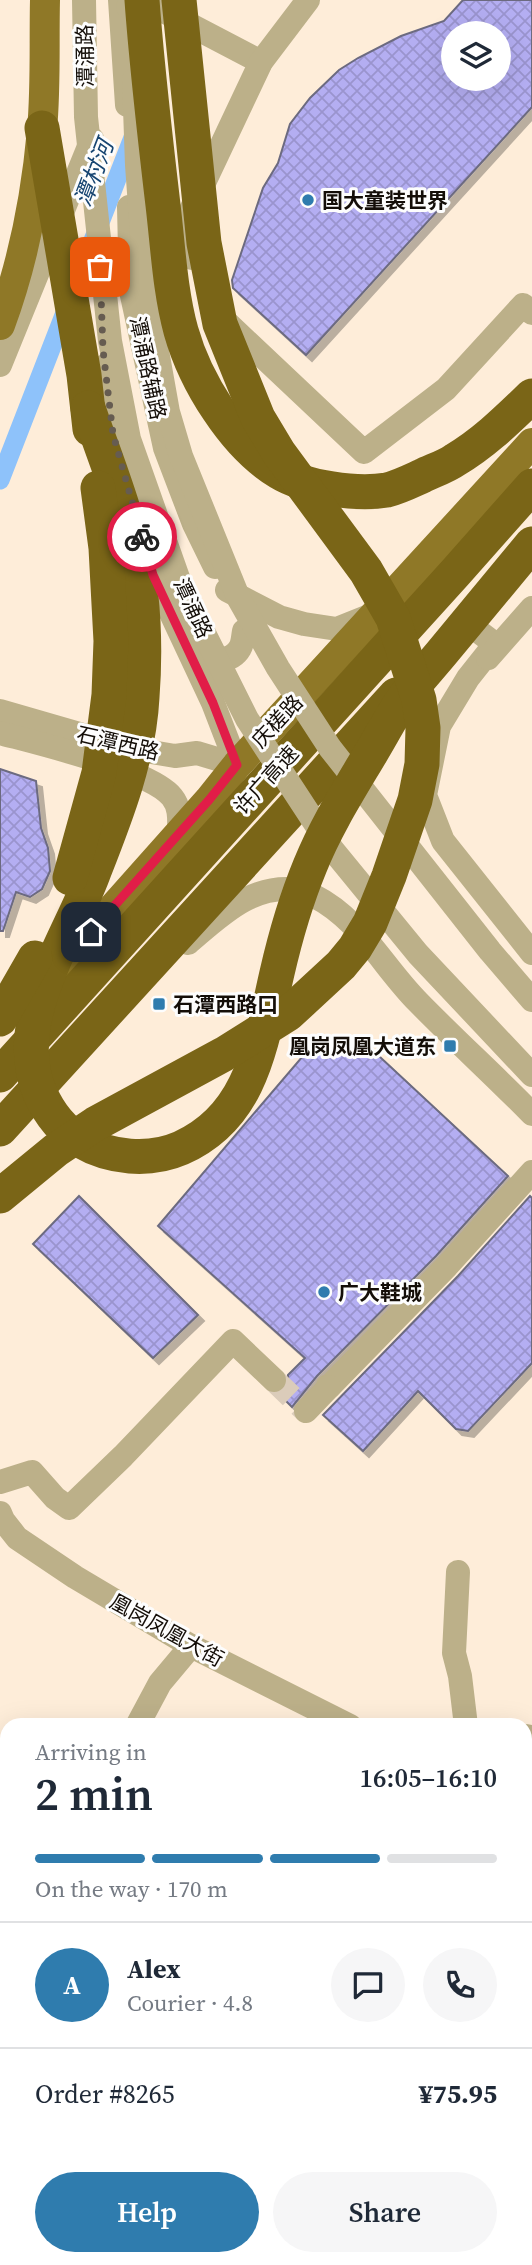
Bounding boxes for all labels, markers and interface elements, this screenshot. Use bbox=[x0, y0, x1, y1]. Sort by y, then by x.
map controls bbox=[441, 21, 511, 91]
button: layers bbox=[441, 21, 511, 91]
street label: 潭涌路 bbox=[70, 24, 100, 88]
water label: 潭村河 bbox=[67, 131, 123, 211]
place label: 国大童装世界 bbox=[322, 186, 448, 215]
marker: 国大童装世界 bbox=[300, 192, 316, 208]
pin bbox=[70, 237, 130, 297]
icon: bag bbox=[81, 248, 119, 286]
street label: 潭涌路辅路 bbox=[123, 314, 173, 422]
courier bbox=[107, 502, 177, 572]
icon: bike bbox=[123, 518, 161, 556]
street label: 潭涌路 bbox=[167, 573, 219, 643]
street label: 庆槎路 bbox=[245, 688, 309, 754]
street label: 石潭西路 bbox=[74, 719, 162, 767]
street label: 许广高速 bbox=[227, 739, 305, 821]
pin bbox=[61, 902, 121, 962]
icon: home bbox=[72, 913, 110, 951]
place label: 石潭西路口 bbox=[173, 990, 278, 1019]
marker: 石潭西路口 bbox=[151, 996, 167, 1012]
place label: 凰岗凤凰大道东 bbox=[289, 1032, 436, 1061]
marker: 凰岗凤凰大道东 bbox=[442, 1038, 458, 1054]
place label: 广大鞋城 bbox=[338, 1278, 422, 1307]
marker: 广大鞋城 bbox=[316, 1284, 332, 1300]
street label: 凰岗凤凰大街 bbox=[105, 1587, 229, 1673]
text: Arriving in bbox=[35, 1736, 147, 1768]
text: 16:05–16:10 bbox=[360, 1760, 497, 1796]
text: 2 min bbox=[35, 1762, 153, 1825]
text: On the way · 170 m bbox=[35, 1873, 228, 1905]
button: chat bbox=[331, 1948, 405, 2022]
button: phone bbox=[423, 1948, 497, 2022]
text: Alex bbox=[127, 1951, 181, 1987]
text: A bbox=[63, 1967, 81, 2003]
text: Courier · 4.8 bbox=[127, 1987, 253, 2019]
text: Order #8265 bbox=[35, 2076, 175, 2112]
text: ¥75.95 bbox=[419, 2076, 497, 2112]
button: Help bbox=[35, 2172, 259, 2252]
button: Share bbox=[273, 2172, 497, 2252]

